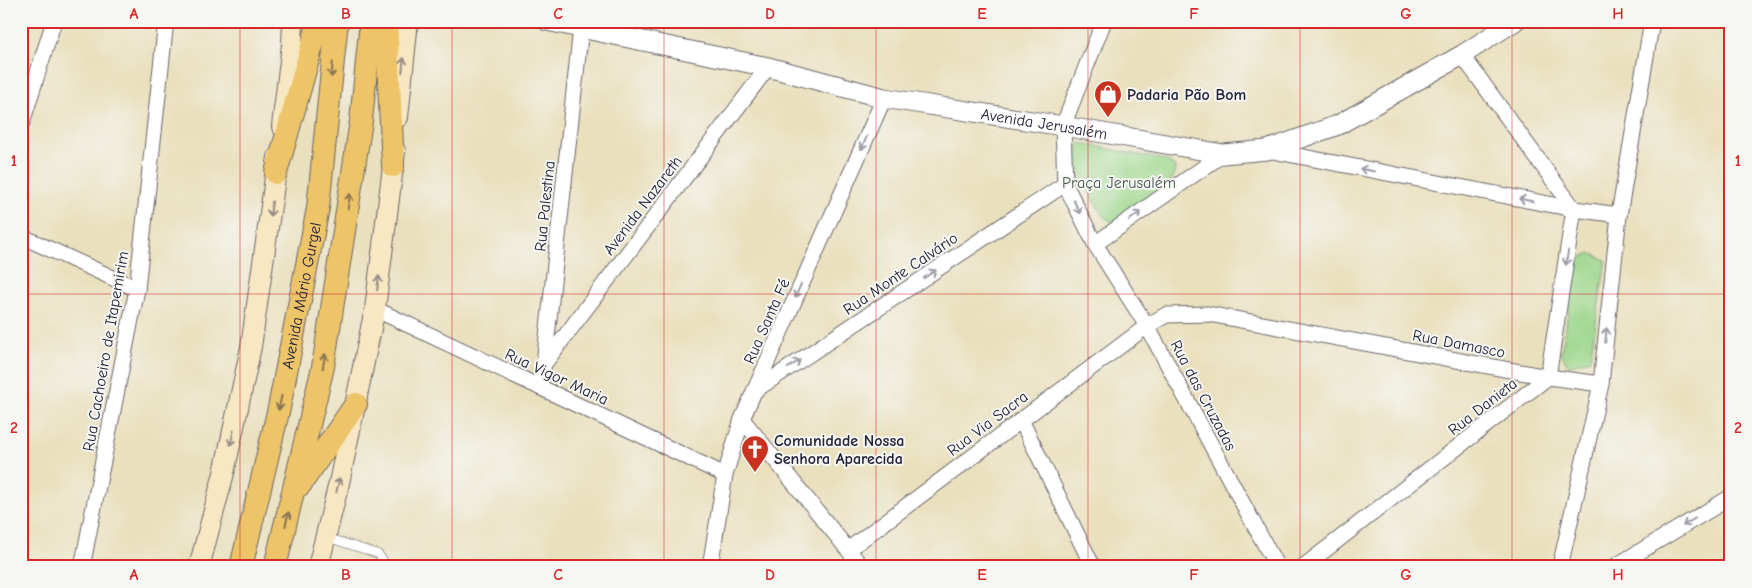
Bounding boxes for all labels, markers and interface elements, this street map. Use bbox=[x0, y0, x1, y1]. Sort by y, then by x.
text: A bbox=[130, 5, 139, 23]
text: B bbox=[341, 5, 351, 23]
text: C bbox=[553, 5, 563, 23]
text: D bbox=[765, 5, 775, 23]
text: E bbox=[977, 5, 987, 23]
text: F bbox=[1189, 5, 1199, 23]
text: G bbox=[1400, 5, 1412, 23]
text: H bbox=[1612, 5, 1624, 23]
one-way arrow bbox=[398, 57, 408, 73]
one-way arrow bbox=[327, 61, 337, 77]
shop icon: Padaria Pão Bom bbox=[1093, 79, 1123, 118]
place label: Padaria Pão Bom bbox=[1127, 86, 1246, 104]
street label: Avenida Jerusalém bbox=[980, 105, 1109, 144]
one-way arrow bbox=[858, 135, 868, 150]
text: 1 bbox=[11, 152, 17, 170]
text: 1 bbox=[1735, 152, 1741, 170]
street label: Avenida Nazareth bbox=[600, 153, 686, 259]
street label: Rua Palestina bbox=[531, 160, 559, 252]
one-way arrow bbox=[1359, 164, 1375, 174]
park label: Praça Jerusalém bbox=[1062, 174, 1176, 192]
one-way arrow bbox=[344, 193, 354, 209]
one-way arrow bbox=[1519, 195, 1535, 205]
one-way arrow bbox=[1073, 199, 1082, 214]
one-way arrow bbox=[266, 200, 276, 216]
one-way arrow bbox=[1128, 211, 1142, 221]
street label: Avenida Mário Gurgel bbox=[279, 221, 325, 371]
street label: Rua Monte Calvário bbox=[840, 229, 961, 319]
one-way arrow bbox=[1561, 249, 1571, 265]
street label: Rua Cachoeiro de Itapemirim bbox=[80, 250, 132, 453]
one-way arrow bbox=[922, 269, 936, 279]
one-way arrow bbox=[373, 275, 383, 291]
street label: Rua Santa Fé bbox=[740, 276, 794, 367]
one-way arrow bbox=[792, 283, 802, 298]
street label: Rua Damasco bbox=[1411, 326, 1507, 362]
one-way arrow bbox=[1601, 327, 1611, 343]
street label: Rua das Cruzadas bbox=[1166, 337, 1240, 454]
street label: Rua Vigor Maria bbox=[502, 345, 611, 409]
one-way arrow bbox=[320, 354, 330, 370]
one-way arrow bbox=[787, 359, 801, 369]
street label: Rua Danieta bbox=[1445, 374, 1521, 439]
street label: Rua Via Sacra bbox=[944, 388, 1031, 460]
one-way arrow bbox=[275, 394, 284, 410]
text: 2 bbox=[10, 419, 18, 437]
text: 2 bbox=[1734, 419, 1742, 437]
one-way arrow bbox=[226, 429, 236, 445]
place label: Comunidade Nossa Senhora Aparecida bbox=[774, 432, 904, 468]
church icon: Comunidade Nossa Senhora Aparecida bbox=[740, 434, 770, 473]
one-way arrow bbox=[334, 478, 343, 494]
one-way arrow bbox=[283, 512, 292, 528]
one-way arrow bbox=[1681, 517, 1696, 527]
text: A bbox=[130, 566, 139, 584]
text: B bbox=[341, 566, 351, 584]
text: C bbox=[553, 566, 563, 584]
text: D bbox=[765, 566, 775, 584]
text: E bbox=[977, 566, 987, 584]
text: F bbox=[1189, 566, 1199, 584]
text: G bbox=[1400, 566, 1412, 584]
text: H bbox=[1612, 566, 1624, 584]

